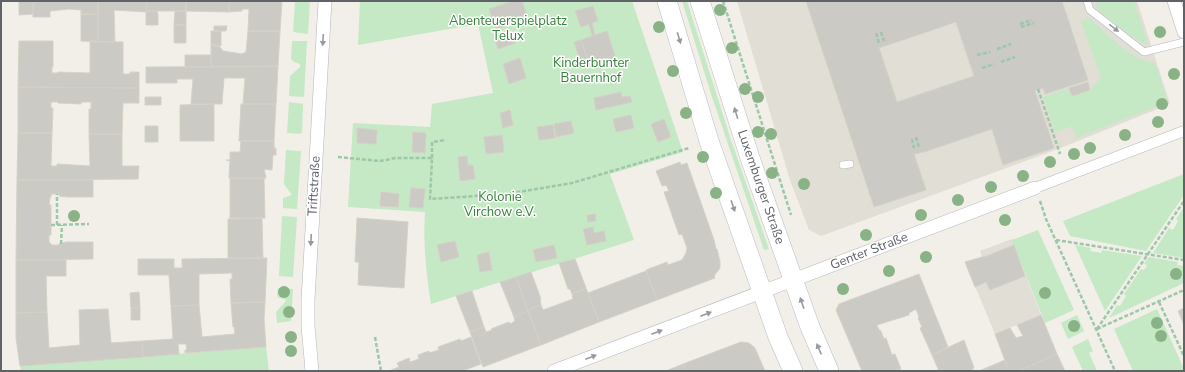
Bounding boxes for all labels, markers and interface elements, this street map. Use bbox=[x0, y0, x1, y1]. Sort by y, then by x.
park label: Abenteuerspielplatz Telux bbox=[449, 12, 567, 45]
one-way arrow bbox=[1108, 24, 1119, 32]
one-way arrow bbox=[676, 33, 682, 45]
one-way arrow bbox=[320, 34, 326, 47]
park label: Kinderbunter Bauernhof bbox=[553, 54, 629, 87]
one-way arrow bbox=[732, 107, 738, 119]
street label: Luxemburger Straße bbox=[733, 127, 789, 247]
street label: Triftstraße bbox=[303, 155, 325, 217]
park label: Kolonie Virchow e.V. bbox=[463, 188, 536, 221]
one-way arrow bbox=[730, 201, 736, 213]
street label: Genter Straße bbox=[827, 228, 911, 274]
one-way arrow bbox=[308, 234, 315, 246]
one-way arrow bbox=[799, 297, 805, 309]
one-way arrow bbox=[700, 310, 712, 316]
one-way arrow bbox=[651, 329, 663, 335]
one-way arrow bbox=[816, 343, 822, 355]
one-way arrow bbox=[585, 354, 597, 360]

